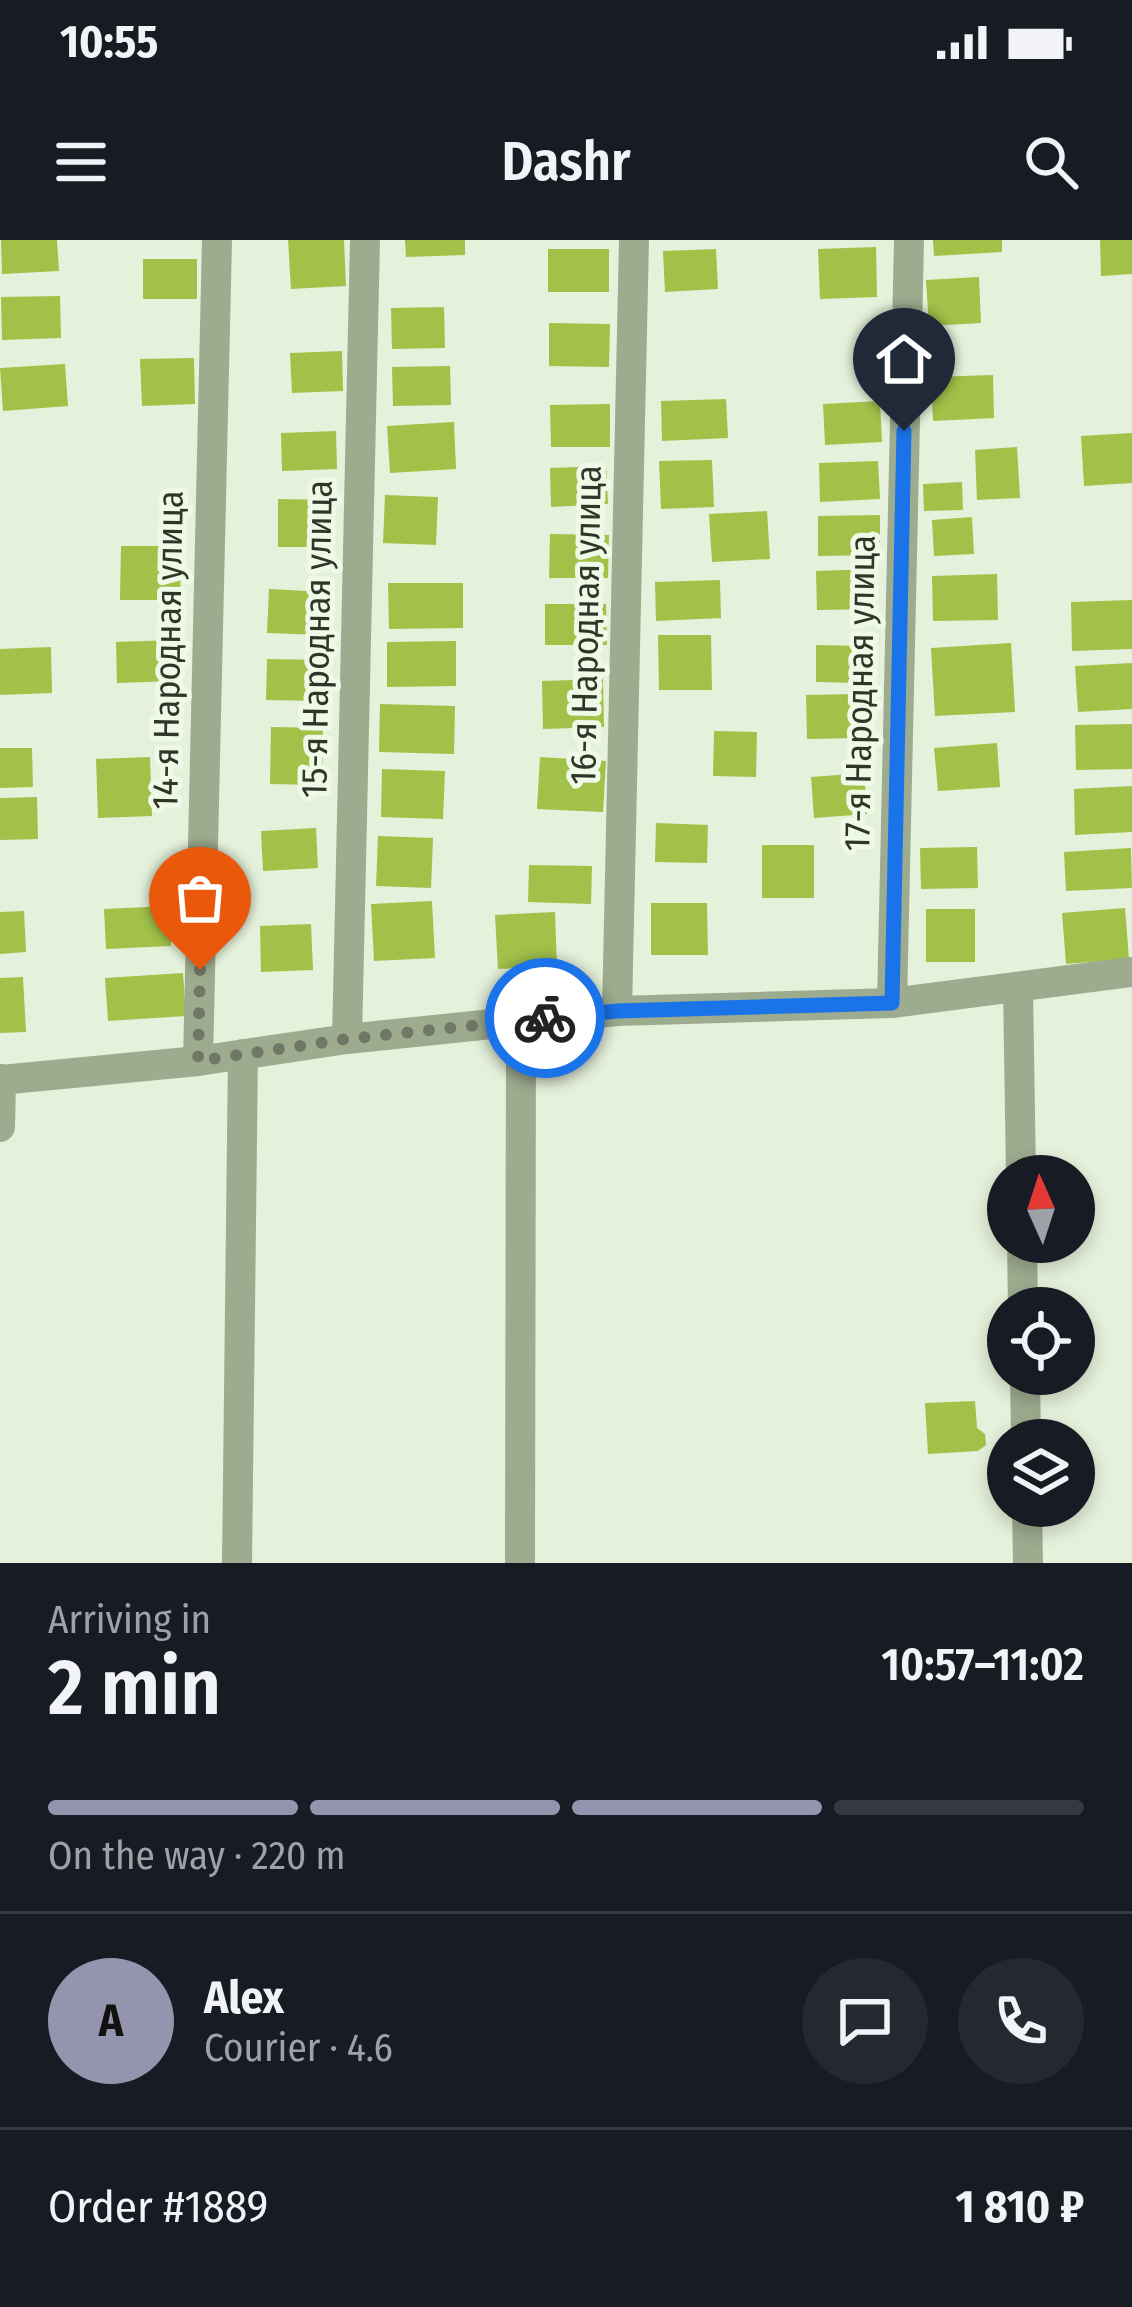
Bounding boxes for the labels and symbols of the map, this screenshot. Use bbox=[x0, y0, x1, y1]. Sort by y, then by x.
pin bbox=[853, 308, 955, 431]
street label: 16-я Народная улица bbox=[561, 465, 611, 785]
street label: 15-я Народная улица bbox=[292, 479, 342, 799]
street label: 14-я Народная улица bbox=[143, 490, 193, 810]
street label: 17-я Народная улица bbox=[835, 534, 885, 852]
pin bbox=[149, 847, 251, 970]
courier bbox=[485, 958, 605, 1078]
north arrow bbox=[987, 1155, 1095, 1263]

